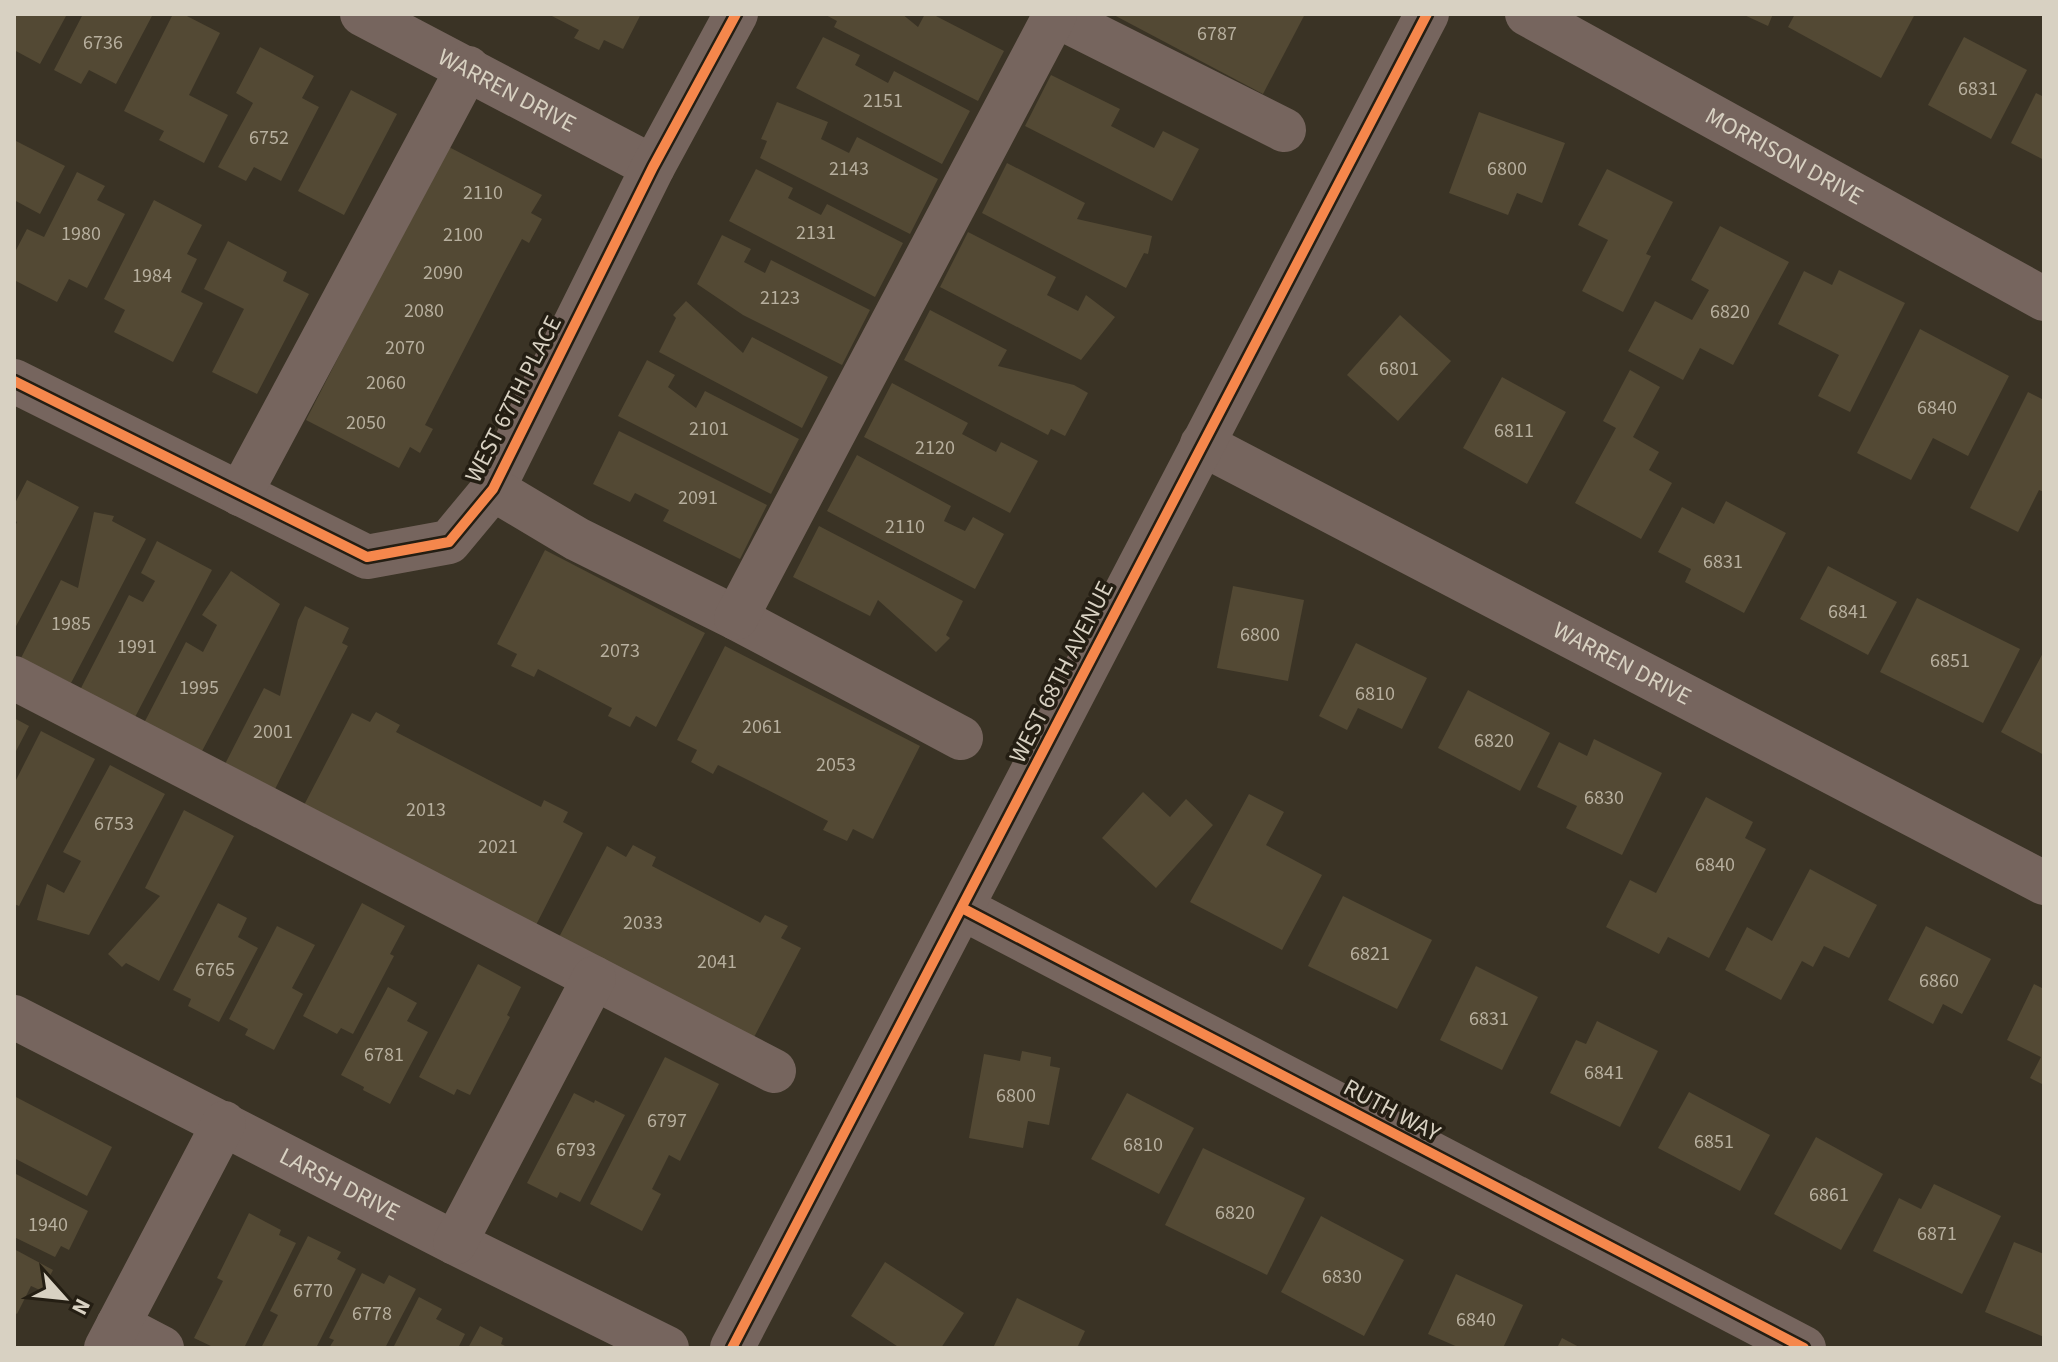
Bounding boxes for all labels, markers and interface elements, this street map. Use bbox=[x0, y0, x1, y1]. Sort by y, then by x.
house number: 6787 bbox=[1197, 20, 1237, 48]
house number: 6736 bbox=[83, 29, 123, 57]
street label: WARREN DRIVE bbox=[432, 40, 582, 142]
house number: 6831 bbox=[1958, 75, 1998, 103]
house number: 2151 bbox=[863, 87, 903, 115]
street label: MORRISON DRIVE bbox=[1699, 99, 1870, 214]
house number: 6752 bbox=[249, 124, 289, 152]
house number: 2143 bbox=[829, 155, 869, 183]
house number: 6800 bbox=[1487, 155, 1527, 183]
house number: 2110 bbox=[463, 179, 503, 207]
house number: 2131 bbox=[796, 219, 836, 247]
house number: 1980 bbox=[61, 220, 101, 248]
house number: 2100 bbox=[443, 221, 483, 249]
house number: 2090 bbox=[423, 259, 463, 287]
house number: 1984 bbox=[132, 262, 172, 290]
house number: 2123 bbox=[760, 284, 800, 312]
house number: 2080 bbox=[404, 297, 444, 325]
house number: 6820 bbox=[1710, 298, 1750, 326]
street label: WEST 67TH PLACE bbox=[456, 310, 571, 489]
house number: 2070 bbox=[385, 334, 425, 362]
house number: 6801 bbox=[1379, 355, 1419, 383]
house number: 2060 bbox=[366, 369, 406, 397]
house number: 6840 bbox=[1917, 394, 1957, 422]
house number: 2050 bbox=[346, 409, 386, 437]
house number: 2101 bbox=[689, 415, 729, 443]
house number: 6811 bbox=[1494, 417, 1534, 445]
house number: 2120 bbox=[915, 434, 955, 462]
house number: 2091 bbox=[678, 484, 718, 512]
house number: 2110 bbox=[885, 513, 925, 541]
house number: 6831 bbox=[1703, 548, 1743, 576]
street label: WEST 68TH AVENUE bbox=[1000, 575, 1122, 769]
house number: 6841 bbox=[1828, 598, 1868, 626]
house number: 1985 bbox=[51, 610, 91, 638]
street label: WARREN DRIVE bbox=[1547, 613, 1698, 714]
house number: 6800 bbox=[1240, 621, 1280, 649]
house number: 1991 bbox=[117, 633, 157, 661]
house number: 2073 bbox=[600, 637, 640, 665]
house number: 6851 bbox=[1930, 647, 1970, 675]
house number: 1995 bbox=[179, 674, 219, 702]
house number: 6810 bbox=[1355, 680, 1395, 708]
house number: 2061 bbox=[742, 713, 782, 741]
house number: 2001 bbox=[253, 718, 293, 746]
house number: 6820 bbox=[1474, 727, 1514, 755]
house number: 2053 bbox=[816, 751, 856, 779]
house number: 6830 bbox=[1584, 784, 1624, 812]
house number: 2013 bbox=[406, 796, 446, 824]
house number: 6753 bbox=[94, 810, 134, 838]
house number: 2021 bbox=[478, 833, 518, 861]
house number: 6840 bbox=[1695, 851, 1735, 879]
house number: 2033 bbox=[623, 909, 663, 937]
house number: 6821 bbox=[1350, 940, 1390, 968]
house number: 2041 bbox=[697, 948, 737, 976]
house number: 6765 bbox=[195, 956, 235, 984]
house number: 6860 bbox=[1919, 967, 1959, 995]
house number: 6831 bbox=[1469, 1005, 1509, 1033]
house number: 6781 bbox=[364, 1041, 404, 1069]
house number: 6841 bbox=[1584, 1059, 1624, 1087]
street label: RUTH WAY bbox=[1337, 1070, 1447, 1151]
house number: 6800 bbox=[996, 1082, 1036, 1110]
house number: 6797 bbox=[647, 1107, 687, 1135]
house number: 6851 bbox=[1694, 1128, 1734, 1156]
house number: 6810 bbox=[1123, 1131, 1163, 1159]
house number: 6793 bbox=[556, 1136, 596, 1164]
street label: LARSH DRIVE bbox=[273, 1139, 406, 1230]
house number: 6861 bbox=[1809, 1181, 1849, 1209]
house number: 6820 bbox=[1215, 1199, 1255, 1227]
house number: 1940 bbox=[28, 1211, 68, 1239]
house number: 6871 bbox=[1917, 1220, 1957, 1248]
north arrow bbox=[24, 1258, 104, 1338]
house number: 6830 bbox=[1322, 1263, 1362, 1291]
house number: 6770 bbox=[293, 1277, 333, 1305]
text: N bbox=[63, 1293, 99, 1320]
house number: 6778 bbox=[352, 1300, 392, 1328]
house number: 6840 bbox=[1456, 1306, 1496, 1334]

